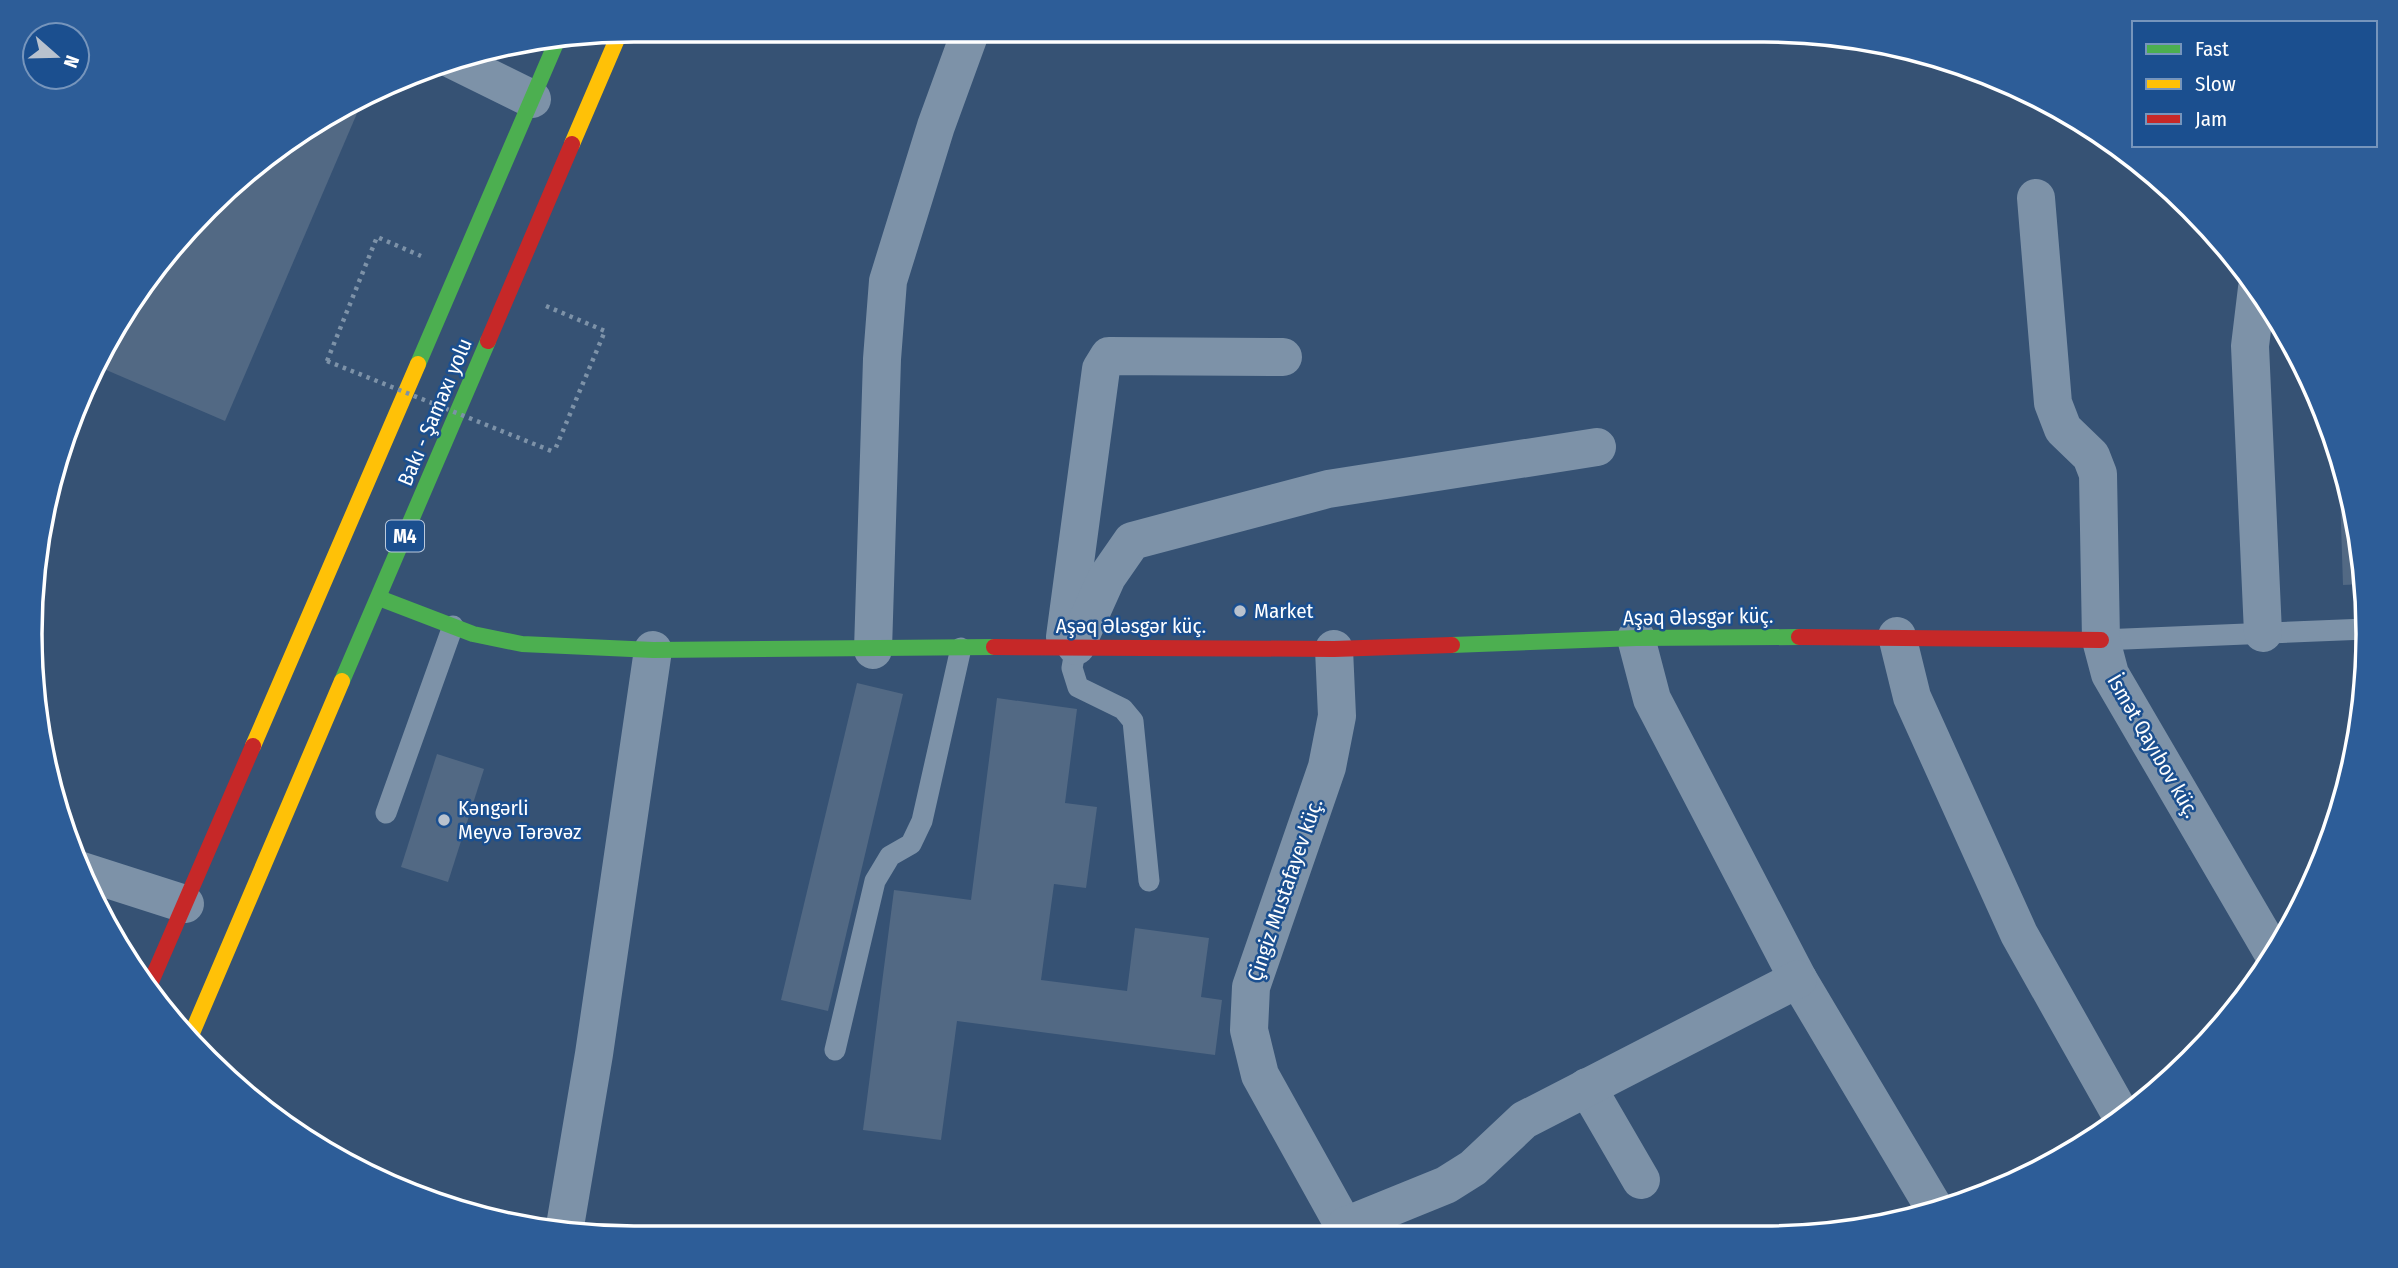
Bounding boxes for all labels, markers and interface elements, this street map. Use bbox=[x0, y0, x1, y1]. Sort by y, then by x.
north arrow bbox=[21, 21, 91, 91]
legend bbox=[2132, 21, 2377, 147]
text: Fast bbox=[2195, 36, 2229, 62]
text: N bbox=[59, 52, 84, 71]
text: Slow bbox=[2195, 71, 2236, 97]
text: Jam bbox=[2195, 106, 2227, 132]
street label: Bakı - Şamaxı yolu bbox=[392, 334, 478, 490]
road number: M4 bbox=[386, 520, 424, 552]
place label: Market bbox=[1254, 598, 1314, 624]
marker: Market bbox=[1232, 603, 1248, 619]
street label: Aşəq Ələsgər küç. bbox=[1623, 603, 1773, 631]
street label: Aşəq Ələsgər küç. bbox=[1056, 613, 1206, 639]
street label: İsmət Qayıbov küç. bbox=[2101, 670, 2205, 822]
place label: Kəngərli Meyvə Tərəvəz bbox=[458, 795, 581, 845]
street label: Çingiz Mustafayev küç. bbox=[1242, 795, 1328, 985]
marker: Kəngərli Meyvə Tərəvəz bbox=[436, 812, 452, 828]

